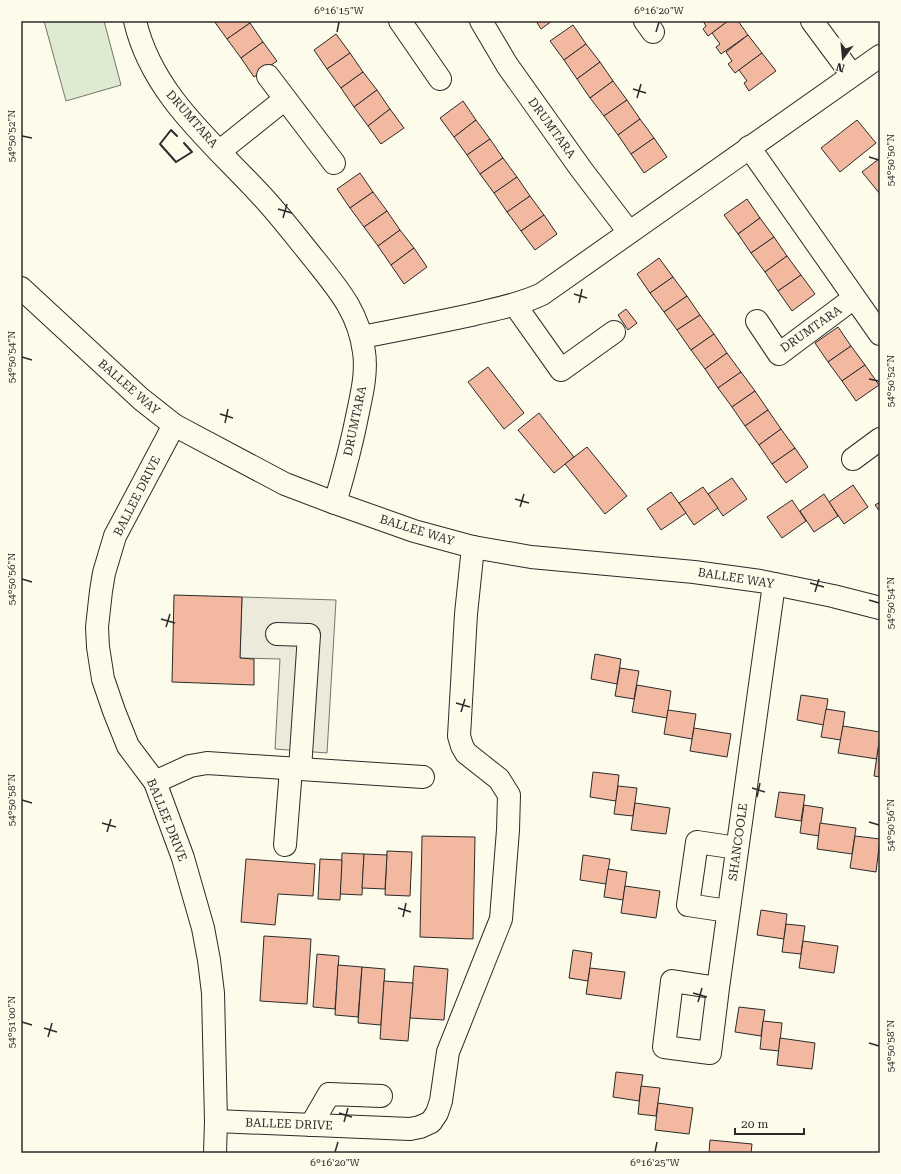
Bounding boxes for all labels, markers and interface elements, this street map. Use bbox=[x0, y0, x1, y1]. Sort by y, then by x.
text: 6°16'15"W bbox=[314, 5, 365, 16]
text: 6°16'20"W bbox=[634, 5, 685, 16]
north arrow bbox=[823, 38, 863, 78]
text: N bbox=[834, 60, 846, 75]
street label: DRUMTARA bbox=[163, 87, 221, 151]
street label: DRUMTARA bbox=[525, 95, 579, 161]
text: 54°50'52"N bbox=[6, 110, 17, 162]
text: 54°50'50"N bbox=[885, 134, 896, 186]
street label: DRUMTARA bbox=[778, 302, 845, 355]
text: 54°50'54"N bbox=[6, 331, 17, 383]
text: 54°50'52"N bbox=[885, 355, 896, 407]
street label: BALLEE WAY bbox=[95, 356, 163, 418]
street label: DRUMTARA bbox=[341, 384, 369, 457]
street label: BALLEE DRIVE bbox=[111, 454, 163, 538]
street label: BALLEE WAY bbox=[378, 512, 457, 548]
text: 54°50'56"N bbox=[6, 553, 17, 605]
street label: BALLEE WAY bbox=[697, 565, 776, 591]
text: 54°50'54"N bbox=[885, 577, 896, 629]
text: 54°50'58"N bbox=[6, 774, 17, 826]
street label: BALLEE DRIVE bbox=[144, 777, 190, 863]
text: 54°50'56"N bbox=[885, 799, 896, 851]
street label: SHANCOOLE bbox=[726, 802, 750, 882]
text: 54°51'00"N bbox=[6, 996, 17, 1048]
text: 54°50'58"N bbox=[885, 1020, 896, 1072]
scale bar bbox=[735, 1110, 804, 1136]
street label: BALLEE DRIVE bbox=[245, 1115, 333, 1133]
text: 20 m bbox=[741, 1117, 768, 1131]
text: 6°16'20"W bbox=[310, 1157, 361, 1168]
text: 6°16'25"W bbox=[630, 1157, 681, 1168]

